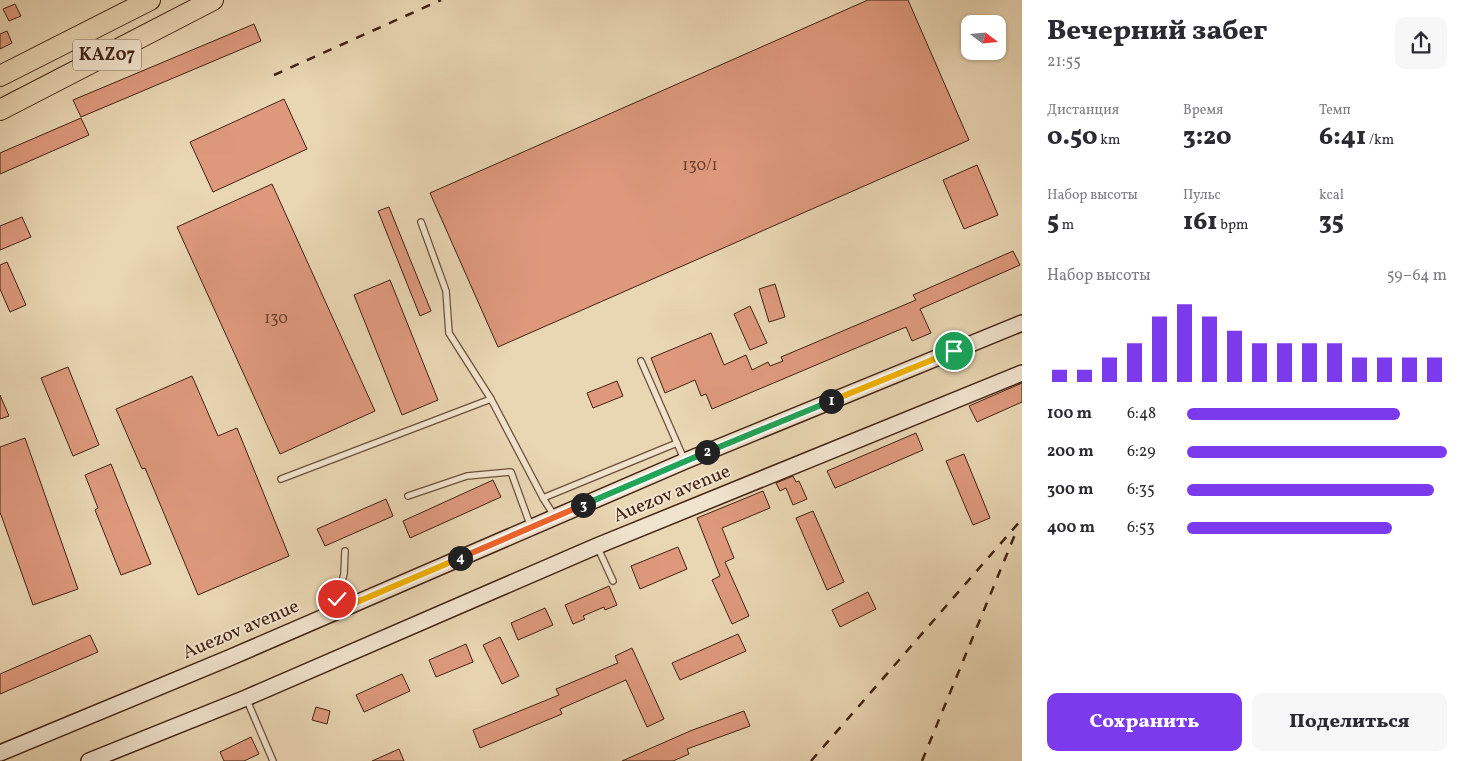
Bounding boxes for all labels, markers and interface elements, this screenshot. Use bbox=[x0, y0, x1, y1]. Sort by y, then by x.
text: Вечерний забег bbox=[1047, 12, 1267, 51]
north arrow bbox=[961, 15, 1006, 60]
map controls bbox=[961, 15, 1006, 60]
button: share bbox=[1395, 17, 1447, 69]
road number: KAZ07 bbox=[73, 40, 141, 70]
text: 21:55 bbox=[1047, 51, 1081, 73]
text: Дистанция bbox=[1047, 101, 1119, 120]
text: Время bbox=[1183, 101, 1223, 120]
text: Темп bbox=[1319, 101, 1351, 120]
text: 0.50 bbox=[1047, 120, 1097, 155]
text: 3:20 bbox=[1183, 120, 1232, 155]
text: 6:41 bbox=[1319, 120, 1366, 155]
text: km bbox=[1097, 131, 1120, 150]
text: /km bbox=[1366, 131, 1394, 150]
house number: 130/1 bbox=[682, 155, 718, 177]
text: Набор высоты bbox=[1047, 186, 1138, 205]
text: Пульс bbox=[1183, 186, 1221, 205]
text: kcal bbox=[1319, 186, 1344, 205]
text: 5 bbox=[1047, 205, 1059, 240]
text: 161 bbox=[1183, 205, 1218, 240]
text: 35 bbox=[1319, 205, 1344, 240]
text: m bbox=[1059, 216, 1074, 235]
text: bpm bbox=[1218, 216, 1248, 235]
text: Набор высоты bbox=[1047, 265, 1151, 287]
text: 59–64 m bbox=[1387, 265, 1447, 287]
house number: 130 bbox=[264, 308, 288, 330]
pin bbox=[933, 330, 975, 372]
icon: arrive bbox=[940, 337, 968, 365]
pin: 1 bbox=[818, 388, 844, 414]
text: 1 bbox=[829, 392, 834, 411]
text: 100 m bbox=[1047, 403, 1092, 425]
text: 6:48 bbox=[1127, 403, 1156, 425]
pin: 2 bbox=[694, 440, 720, 464]
text: 200 m bbox=[1047, 441, 1094, 463]
text: 6:29 bbox=[1127, 441, 1156, 463]
text: 2 bbox=[704, 443, 711, 462]
street label: Auezov avenue bbox=[610, 459, 734, 529]
text: 300 m bbox=[1047, 479, 1093, 501]
text: 6:35 bbox=[1127, 479, 1155, 501]
pin: 3 bbox=[570, 492, 596, 518]
text: 3 bbox=[580, 496, 587, 515]
text: 400 m bbox=[1047, 517, 1095, 539]
text: 6:53 bbox=[1127, 517, 1155, 539]
pin: 4 bbox=[448, 546, 472, 570]
text: 4 bbox=[456, 549, 465, 568]
pin bbox=[316, 578, 358, 620]
icon: check bbox=[323, 585, 351, 613]
street label: Auezov avenue bbox=[179, 594, 303, 666]
button: Сохранить bbox=[1047, 693, 1242, 751]
button: Поделиться bbox=[1252, 693, 1447, 751]

